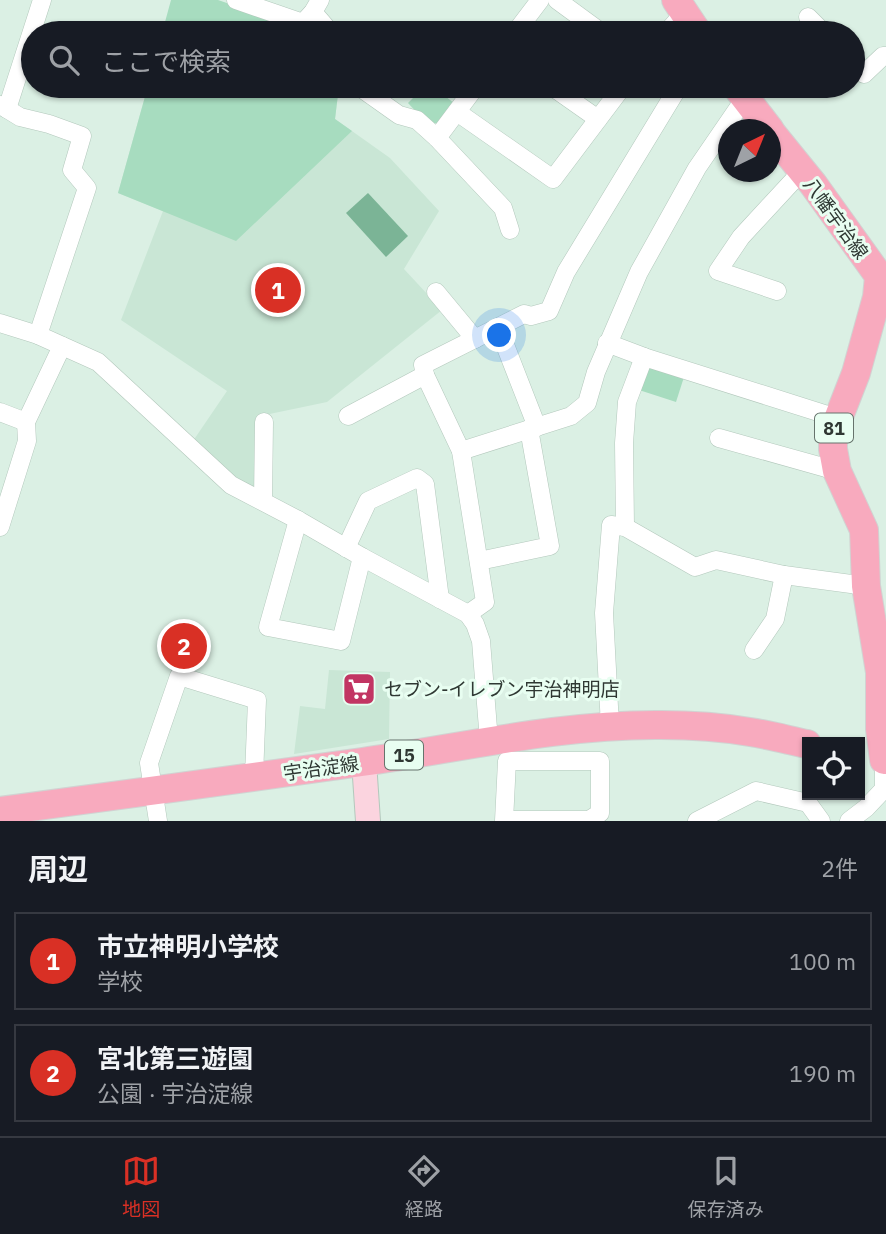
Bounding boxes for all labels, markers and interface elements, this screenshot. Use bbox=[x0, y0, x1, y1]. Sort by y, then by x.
search box bbox=[21, 21, 865, 98]
icon: search bbox=[45, 41, 83, 79]
text: ここで検索 bbox=[101, 44, 231, 78]
north arrow bbox=[718, 119, 781, 182]
street label: 八幡宇治線 bbox=[798, 173, 874, 263]
pin: 1 bbox=[255, 264, 301, 316]
your location bbox=[482, 318, 516, 352]
road number: 81 bbox=[815, 414, 853, 442]
pin: 2 bbox=[161, 620, 207, 672]
supermarket icon: セブン-イレブン宇治神明店 bbox=[340, 670, 378, 708]
place label: セブン-イレブン宇治神明店 bbox=[384, 677, 620, 701]
map controls bbox=[802, 737, 865, 800]
button: locate bbox=[802, 737, 865, 800]
road number: 15 bbox=[385, 740, 423, 770]
street label: 宇治淀線 bbox=[282, 751, 360, 785]
text: 周辺 bbox=[28, 849, 88, 888]
text: 2件 bbox=[821, 853, 858, 883]
text: 市立神明小学校 bbox=[97, 929, 279, 963]
text: 1 bbox=[46, 946, 60, 976]
text: 100 m bbox=[789, 946, 856, 976]
text: 学校 bbox=[97, 966, 143, 996]
text: 宮北第三遊園 bbox=[97, 1041, 253, 1075]
text: 2 bbox=[46, 1058, 60, 1088]
text: 190 m bbox=[789, 1058, 856, 1088]
text: 公園 · 宇治淀線 bbox=[97, 1078, 253, 1108]
tab: 地図 bbox=[122, 1152, 160, 1221]
tab: 経路 bbox=[405, 1152, 443, 1221]
tab: 保存済み bbox=[688, 1152, 764, 1221]

